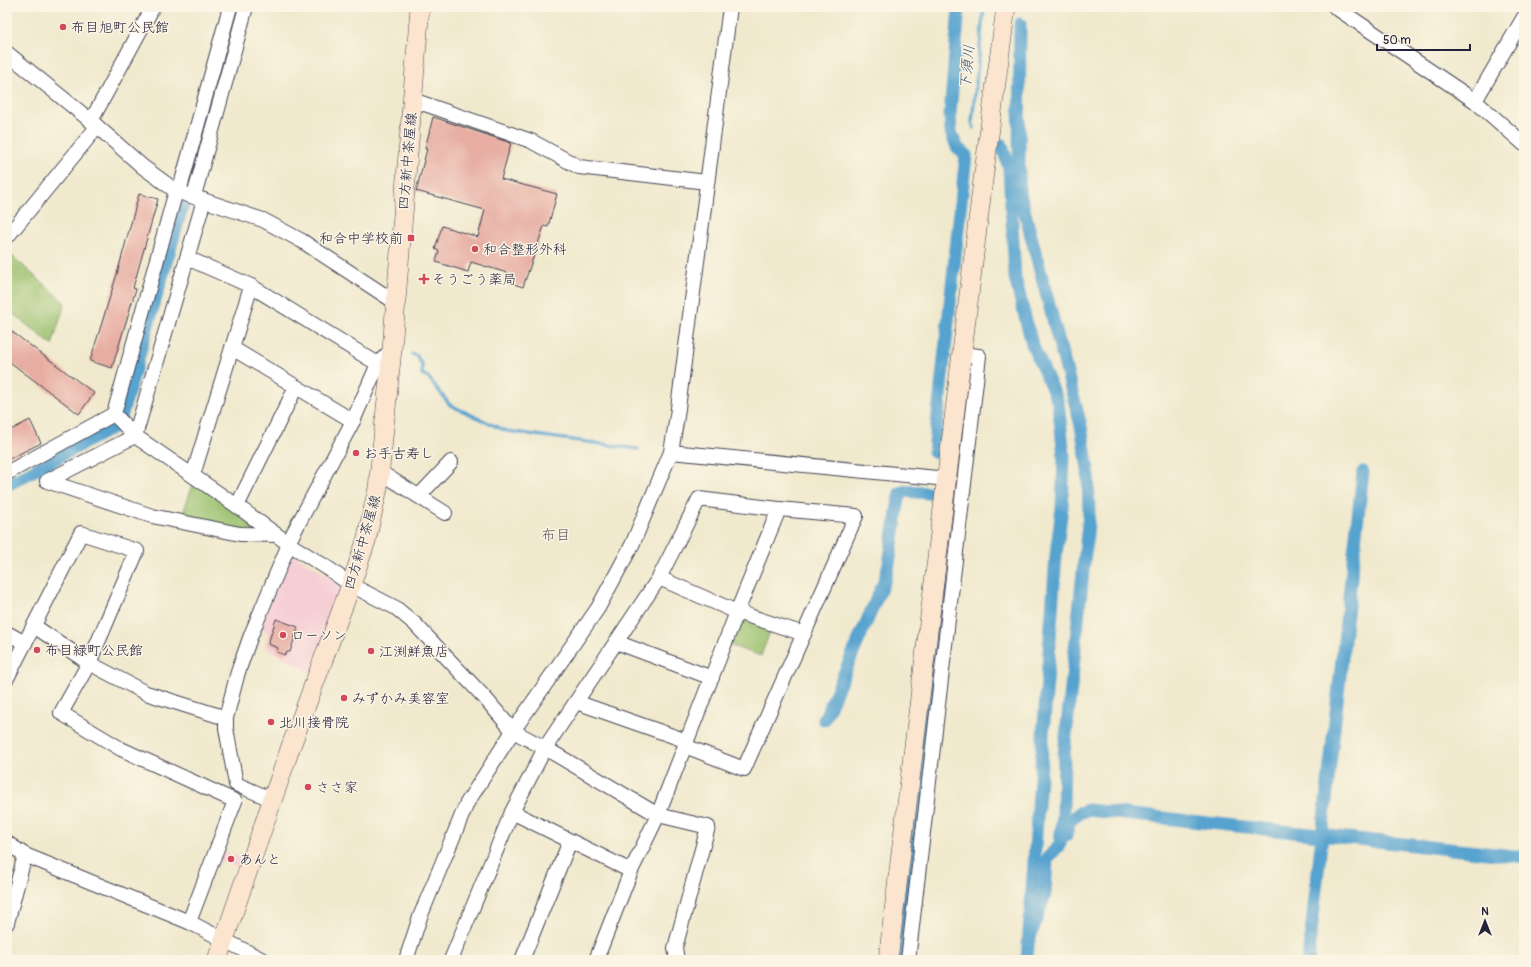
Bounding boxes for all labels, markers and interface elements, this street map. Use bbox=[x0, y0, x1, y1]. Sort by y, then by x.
place label: 布目旭町公民館 bbox=[71, 19, 169, 36]
marker: 布目旭町公民館 bbox=[58, 22, 68, 32]
scale bar bbox=[1377, 26, 1470, 52]
text: 50 m bbox=[1383, 33, 1411, 48]
water label: 下須川 bbox=[956, 44, 979, 90]
street label: 四方新中茶屋線 bbox=[395, 111, 420, 211]
place label: 和合中学校前 bbox=[319, 230, 403, 247]
marker: 和合中学校前 bbox=[406, 233, 416, 243]
place label: 和合整形外科 bbox=[483, 241, 567, 258]
marker: 和合整形外科 bbox=[470, 244, 480, 254]
place label: そうごう薬局 bbox=[432, 271, 517, 288]
marker: そうごう薬局 bbox=[419, 274, 429, 284]
place label: お手古寿し bbox=[364, 445, 434, 462]
marker: お手古寿し bbox=[351, 448, 361, 458]
street label: 四方新中茶屋線 bbox=[341, 493, 384, 592]
district label: 布目 bbox=[541, 526, 571, 545]
place label: ローソン bbox=[291, 627, 347, 644]
marker: ローソン bbox=[278, 630, 288, 640]
place label: 布目緑町公民館 bbox=[45, 642, 143, 659]
place label: 江渕鮮魚店 bbox=[379, 643, 449, 660]
marker: 布目緑町公民館 bbox=[32, 645, 42, 655]
marker: 江渕鮮魚店 bbox=[366, 646, 376, 656]
place label: みずかみ美容室 bbox=[352, 690, 449, 707]
marker: みずかみ美容室 bbox=[339, 693, 349, 703]
place label: 北川接骨院 bbox=[279, 714, 349, 731]
marker: 北川接骨院 bbox=[266, 717, 276, 727]
place label: ささ家 bbox=[316, 779, 358, 796]
marker: ささ家 bbox=[303, 782, 313, 792]
place label: あんと bbox=[239, 851, 281, 868]
marker: あんと bbox=[226, 854, 236, 864]
north arrow bbox=[1465, 901, 1505, 941]
text: N bbox=[1481, 905, 1489, 918]

